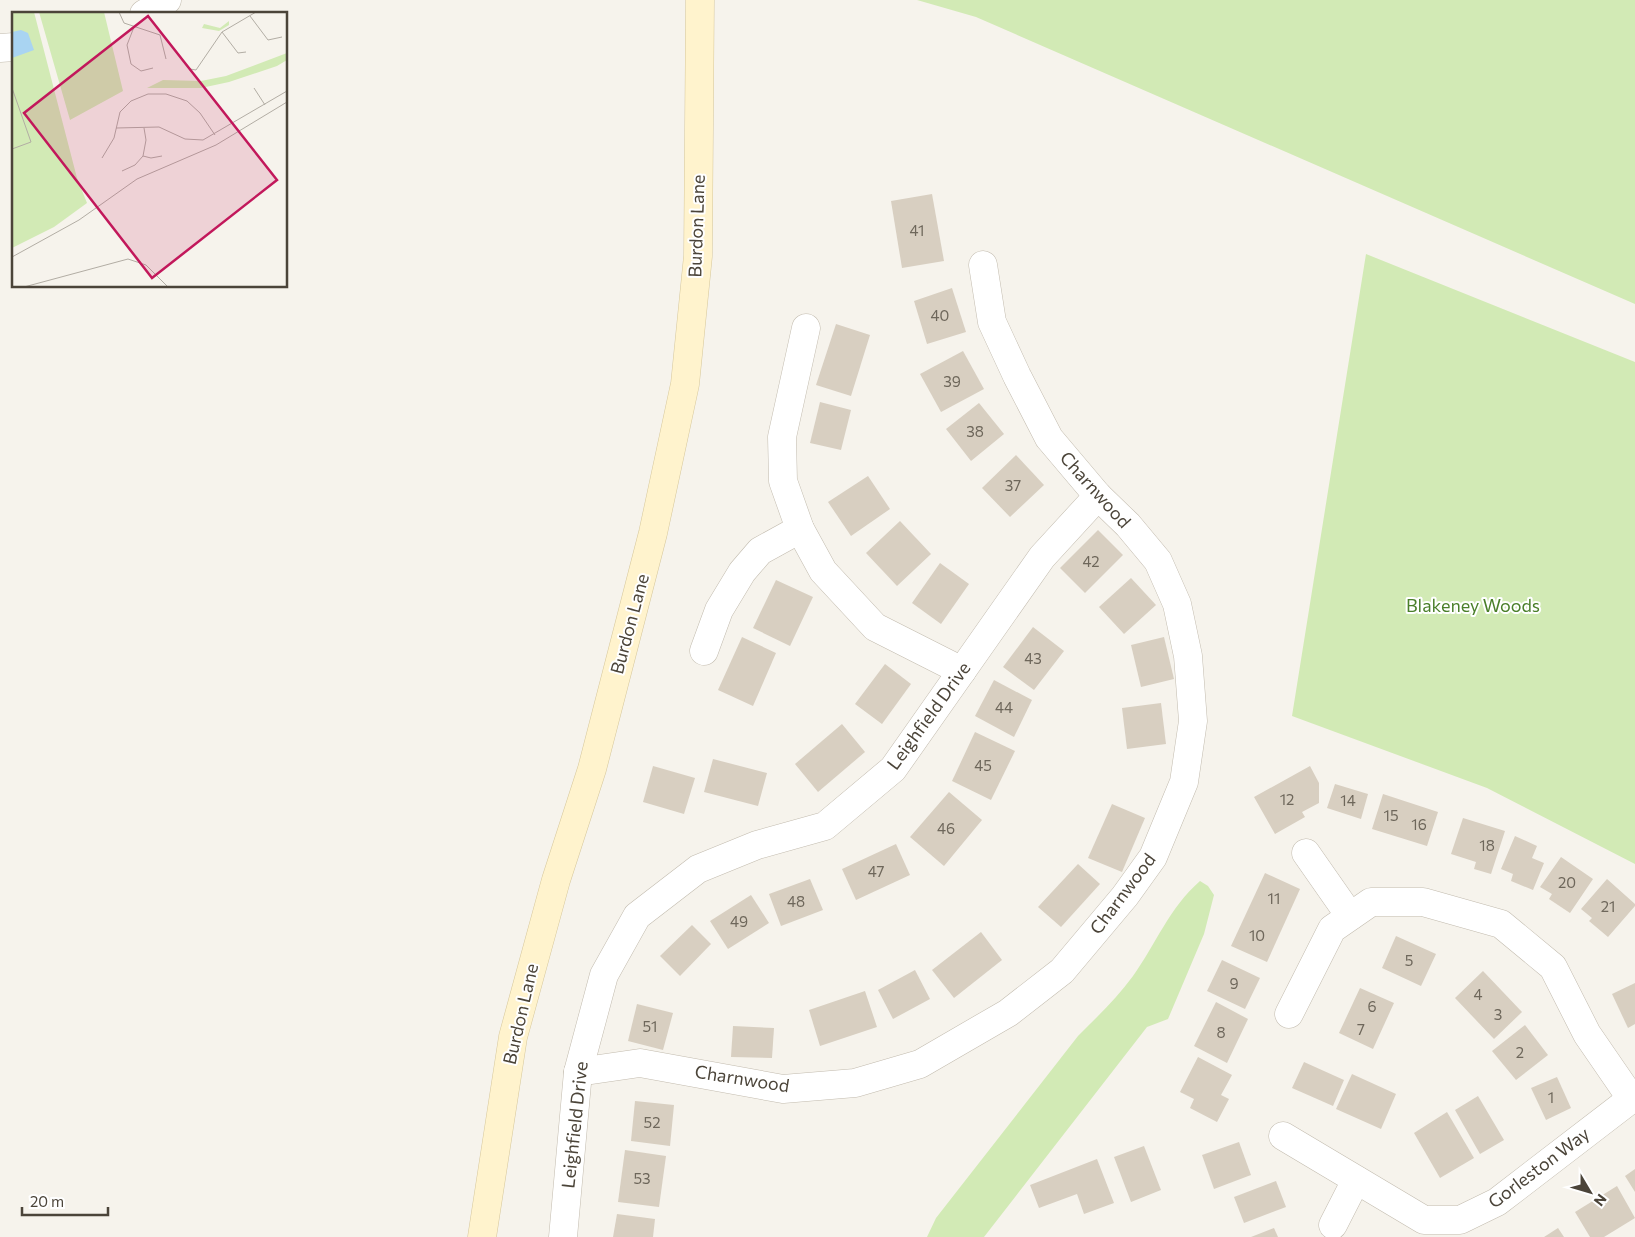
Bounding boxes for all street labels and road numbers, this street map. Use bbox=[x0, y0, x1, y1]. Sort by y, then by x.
street label: Burdon Lane bbox=[683, 174, 709, 278]
street label: Charnwood bbox=[1056, 447, 1136, 532]
street label: Burdon Lane bbox=[605, 571, 653, 676]
street label: Leighfield Drive bbox=[882, 657, 975, 774]
street label: Charnwood bbox=[1085, 849, 1160, 938]
street label: Burdon Lane bbox=[498, 961, 542, 1066]
street label: Leighfield Drive bbox=[556, 1060, 592, 1190]
street label: Charnwood bbox=[693, 1060, 791, 1096]
street label: Gorleston Way bbox=[1483, 1122, 1593, 1212]

